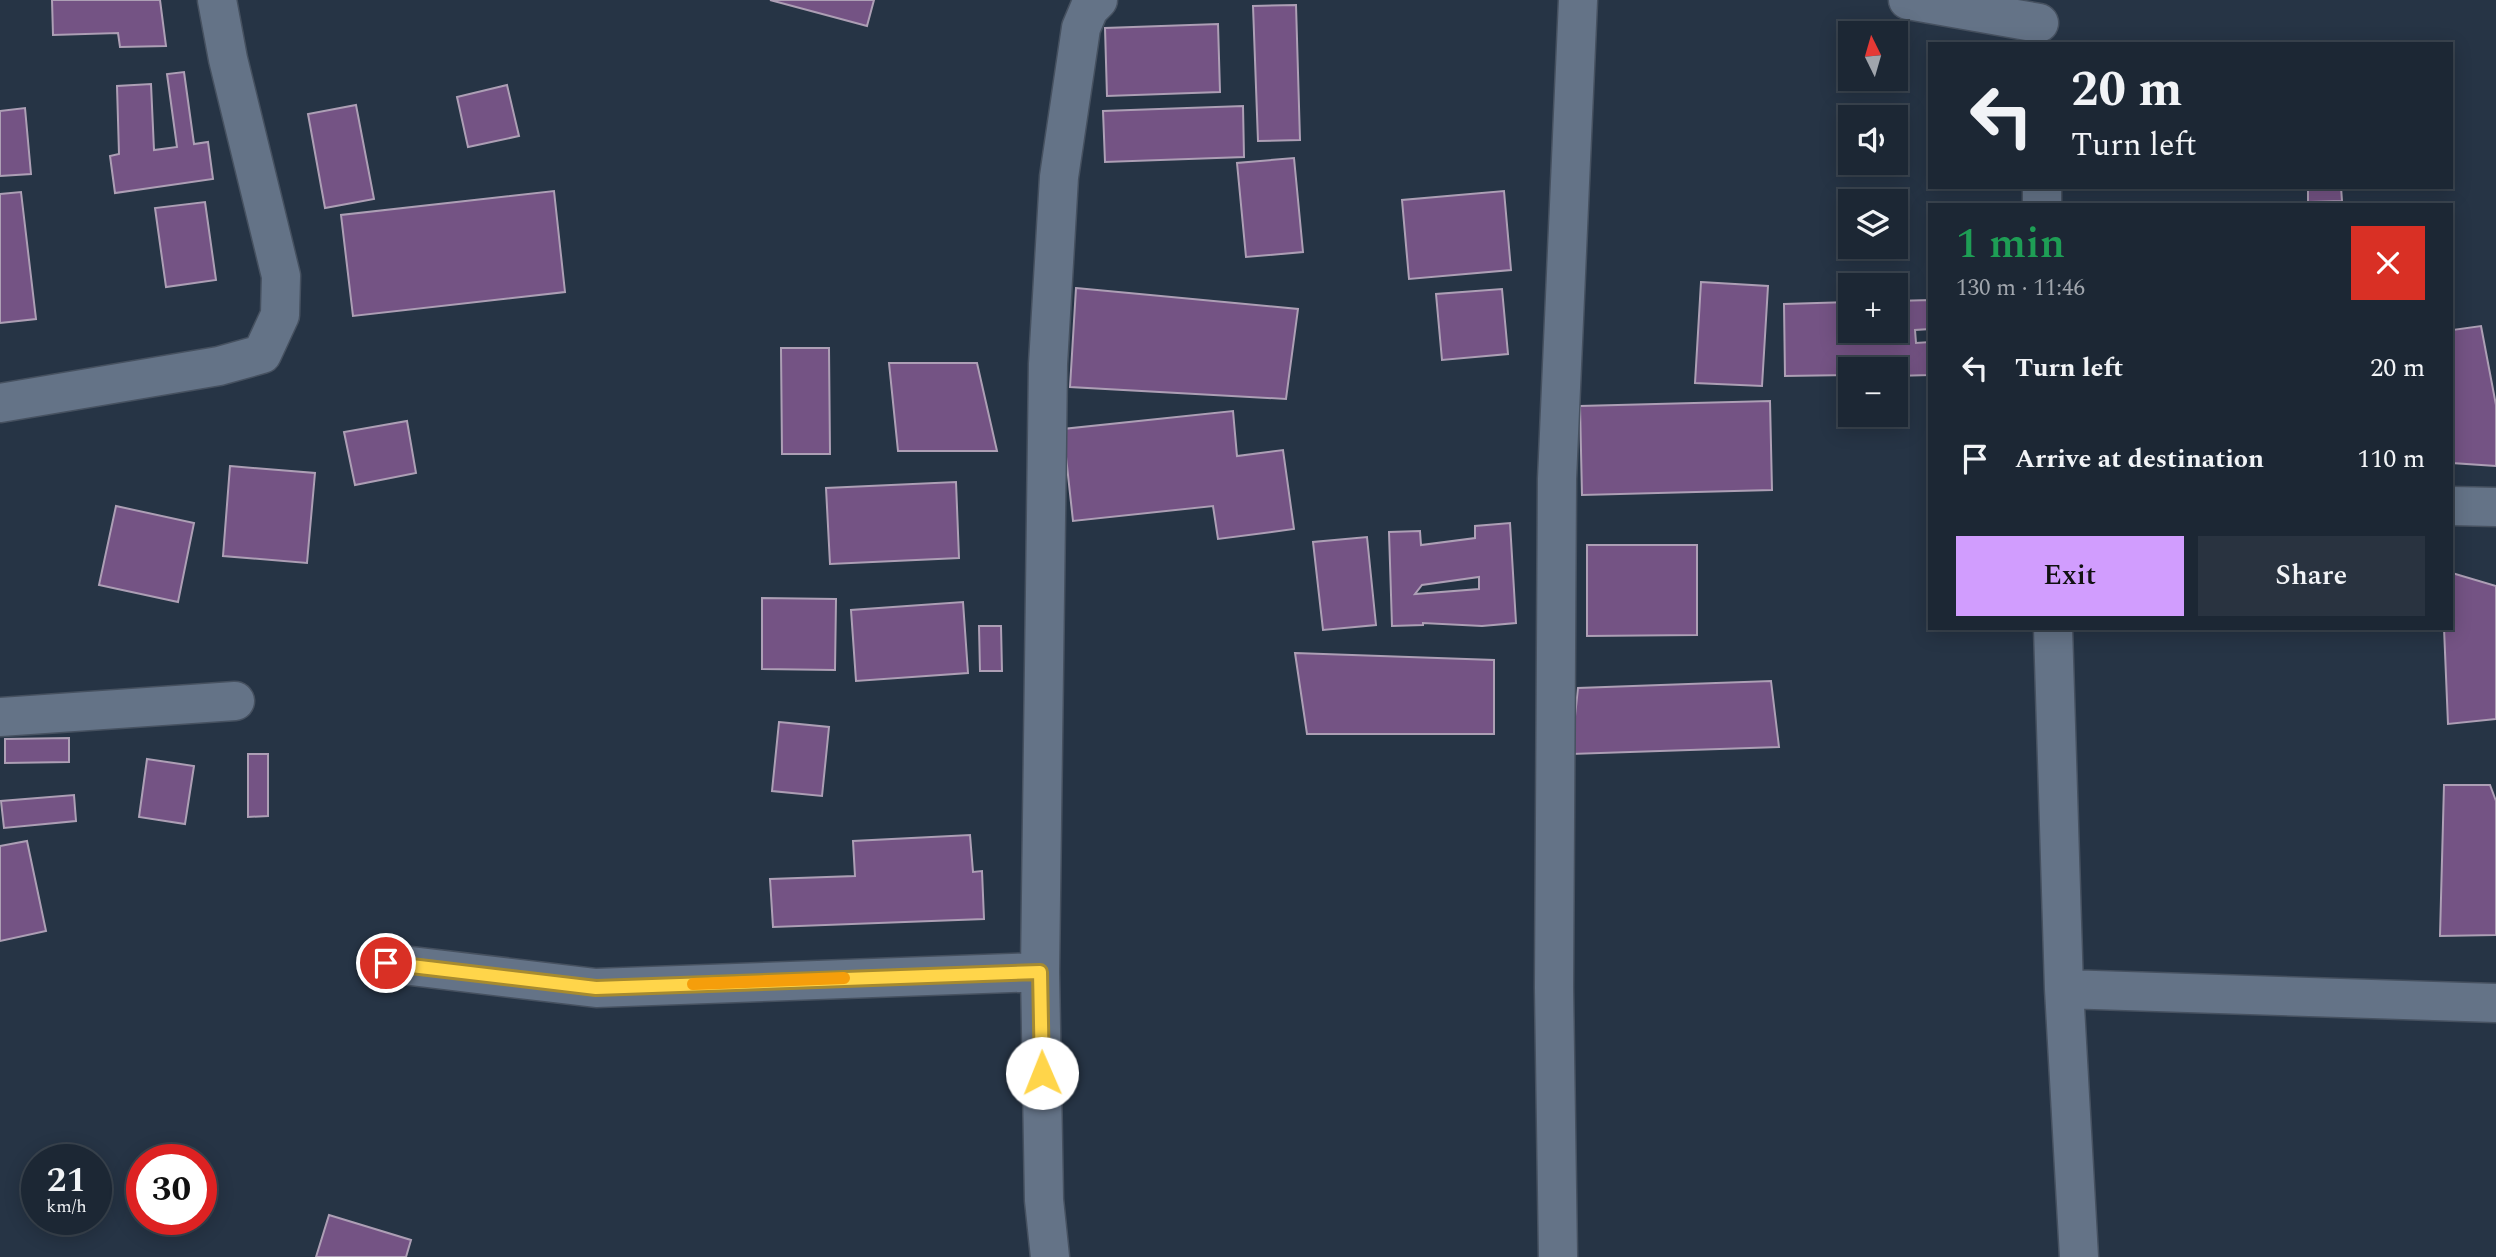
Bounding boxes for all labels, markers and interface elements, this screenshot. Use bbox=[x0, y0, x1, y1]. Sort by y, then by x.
north arrow bbox=[1838, 21, 1908, 91]
map controls bbox=[1838, 21, 1908, 427]
text: 20 m bbox=[2071, 53, 2182, 128]
icon: left bbox=[1956, 70, 2047, 161]
button: sound bbox=[1838, 105, 1908, 175]
text: Turn left bbox=[2071, 121, 2197, 170]
button: layers bbox=[1838, 189, 1908, 259]
text: 1 min bbox=[1956, 213, 2065, 276]
button: close bbox=[2351, 226, 2425, 300]
text: 130 m · 11:46 bbox=[1956, 271, 2085, 306]
button: + bbox=[1838, 273, 1908, 343]
text: Turn left bbox=[2015, 348, 2123, 388]
text: 20 m bbox=[2370, 348, 2425, 388]
icon: left bbox=[1956, 349, 1994, 387]
button: − bbox=[1838, 357, 1908, 427]
text: Arrive at destination bbox=[2015, 439, 2264, 479]
text: 110 m bbox=[2357, 439, 2425, 479]
icon: arrive bbox=[1956, 440, 1994, 478]
button: Exit bbox=[1956, 536, 2184, 616]
button: Share bbox=[2198, 536, 2425, 616]
pin bbox=[356, 933, 416, 993]
icon: arrive bbox=[367, 944, 405, 982]
position arrow bbox=[1005, 1036, 1079, 1110]
speed limit sign: 30 bbox=[126, 1144, 217, 1235]
text: 21 bbox=[47, 1154, 86, 1207]
text: km/h bbox=[46, 1193, 87, 1220]

